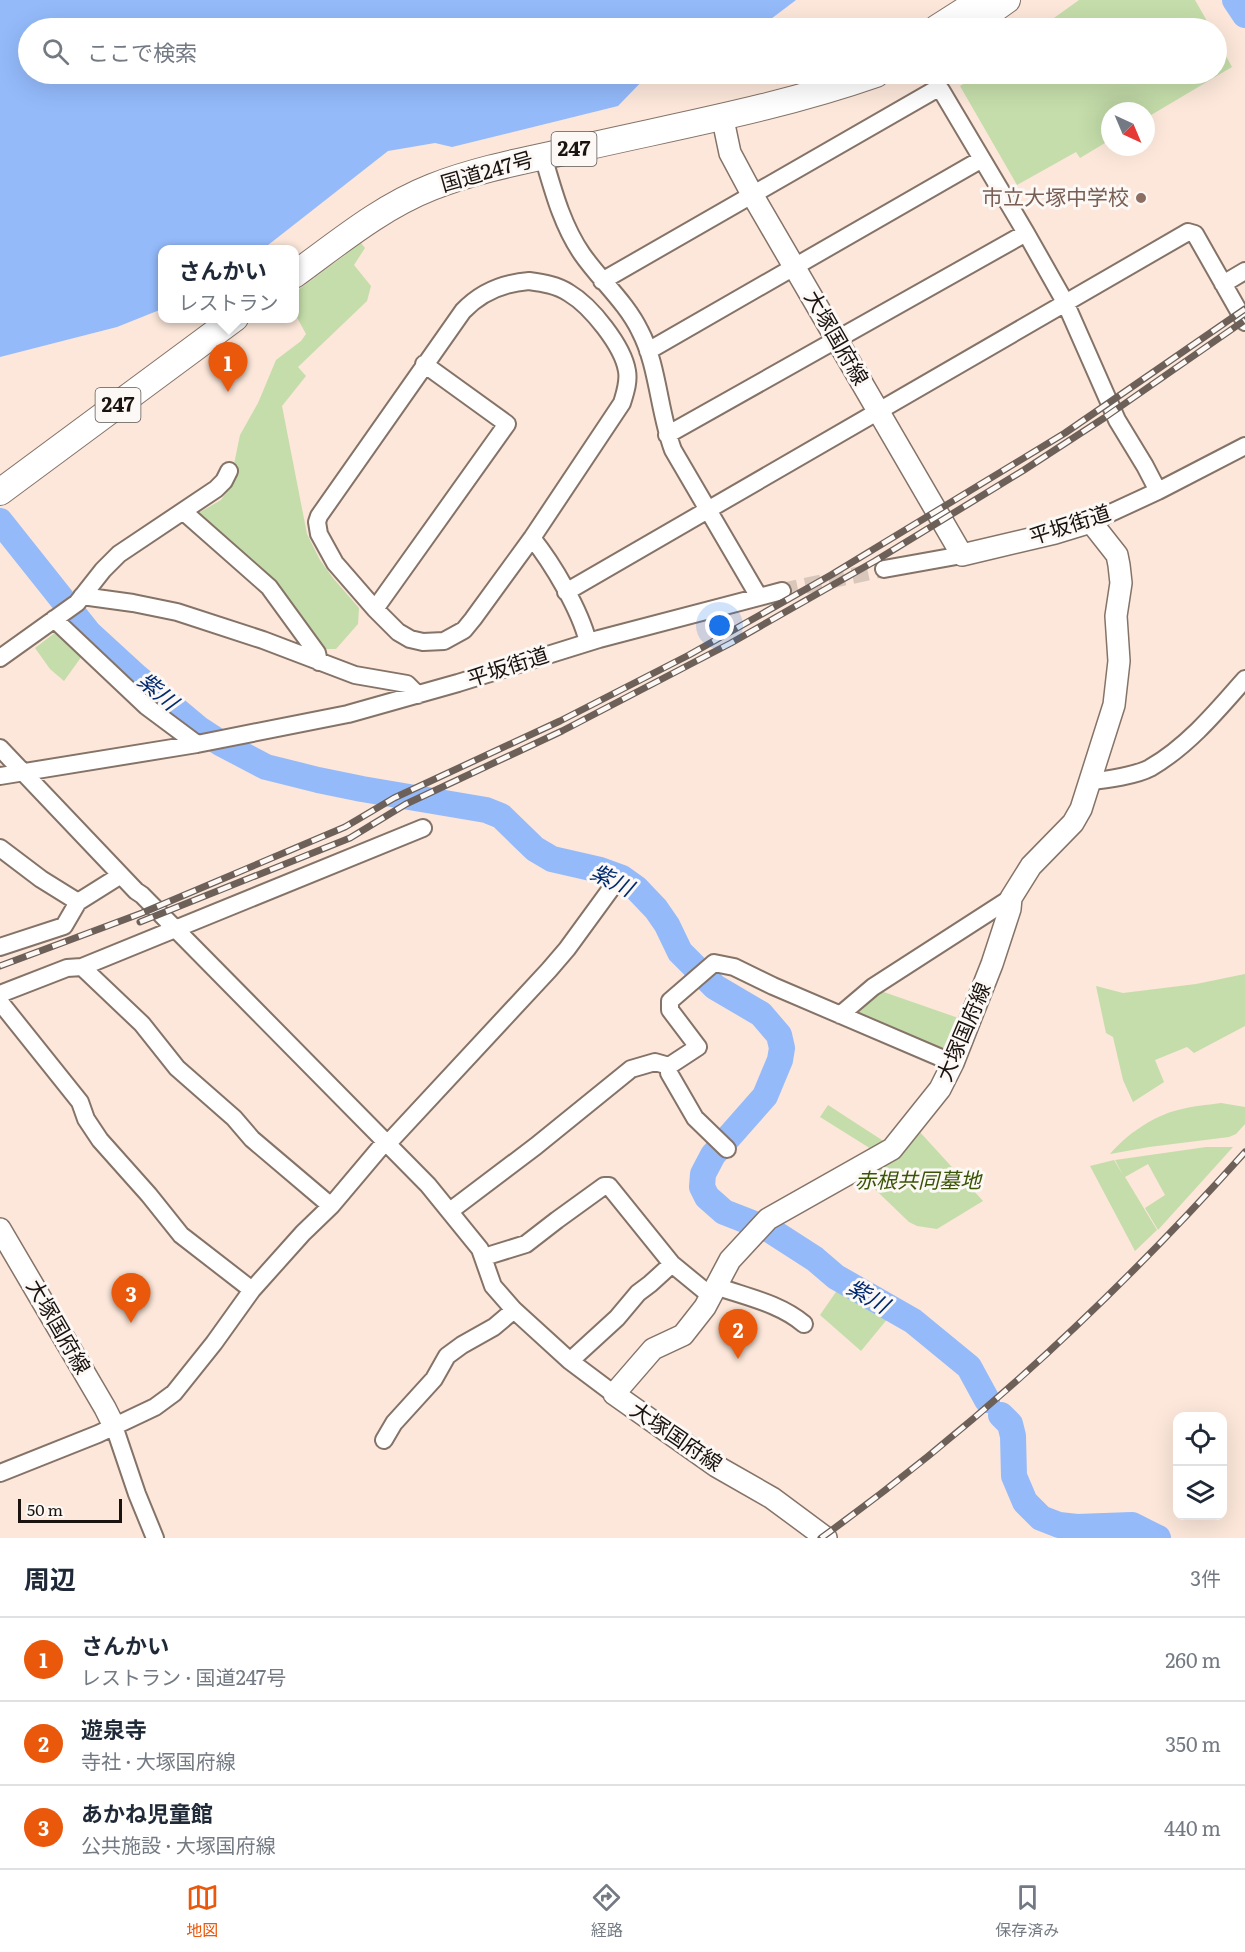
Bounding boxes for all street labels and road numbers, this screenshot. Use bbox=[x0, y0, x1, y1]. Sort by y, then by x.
road number: 247 bbox=[552, 132, 596, 166]
street label: 国道247号 bbox=[436, 142, 536, 198]
street label: 大塚国府線 bbox=[798, 284, 878, 390]
road number: 247 bbox=[96, 388, 140, 422]
street label: 平坂街道 bbox=[1024, 495, 1114, 550]
street label: 平坂街道 bbox=[462, 637, 552, 692]
street label: 大塚国府線 bbox=[927, 977, 996, 1085]
street label: 大塚国府線 bbox=[20, 1273, 100, 1379]
street label: 大塚国府線 bbox=[625, 1393, 730, 1477]

